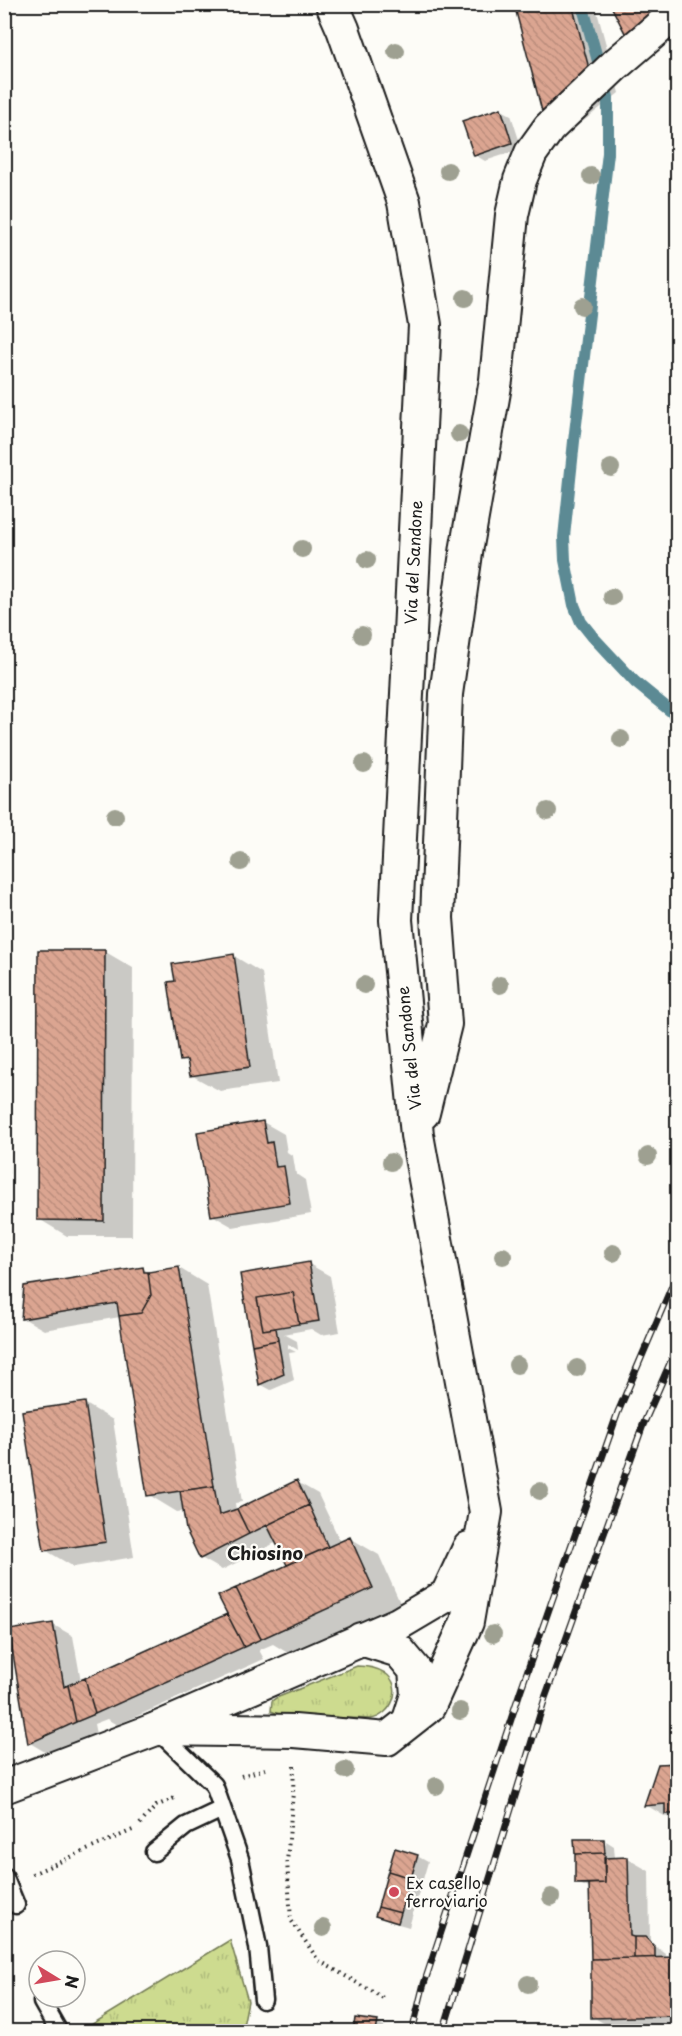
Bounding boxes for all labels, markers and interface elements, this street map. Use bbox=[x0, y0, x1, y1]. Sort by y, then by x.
street label: Via del Sandone bbox=[397, 500, 427, 625]
street label: Via del Sandone bbox=[390, 985, 426, 1111]
district label: Chiosino bbox=[227, 1539, 304, 1566]
place label: Ex casello ferroviario bbox=[406, 1870, 488, 1912]
marker: Ex casello ferroviario bbox=[387, 1885, 401, 1899]
north arrow bbox=[27, 1949, 87, 2009]
text: N bbox=[60, 1974, 86, 1991]

